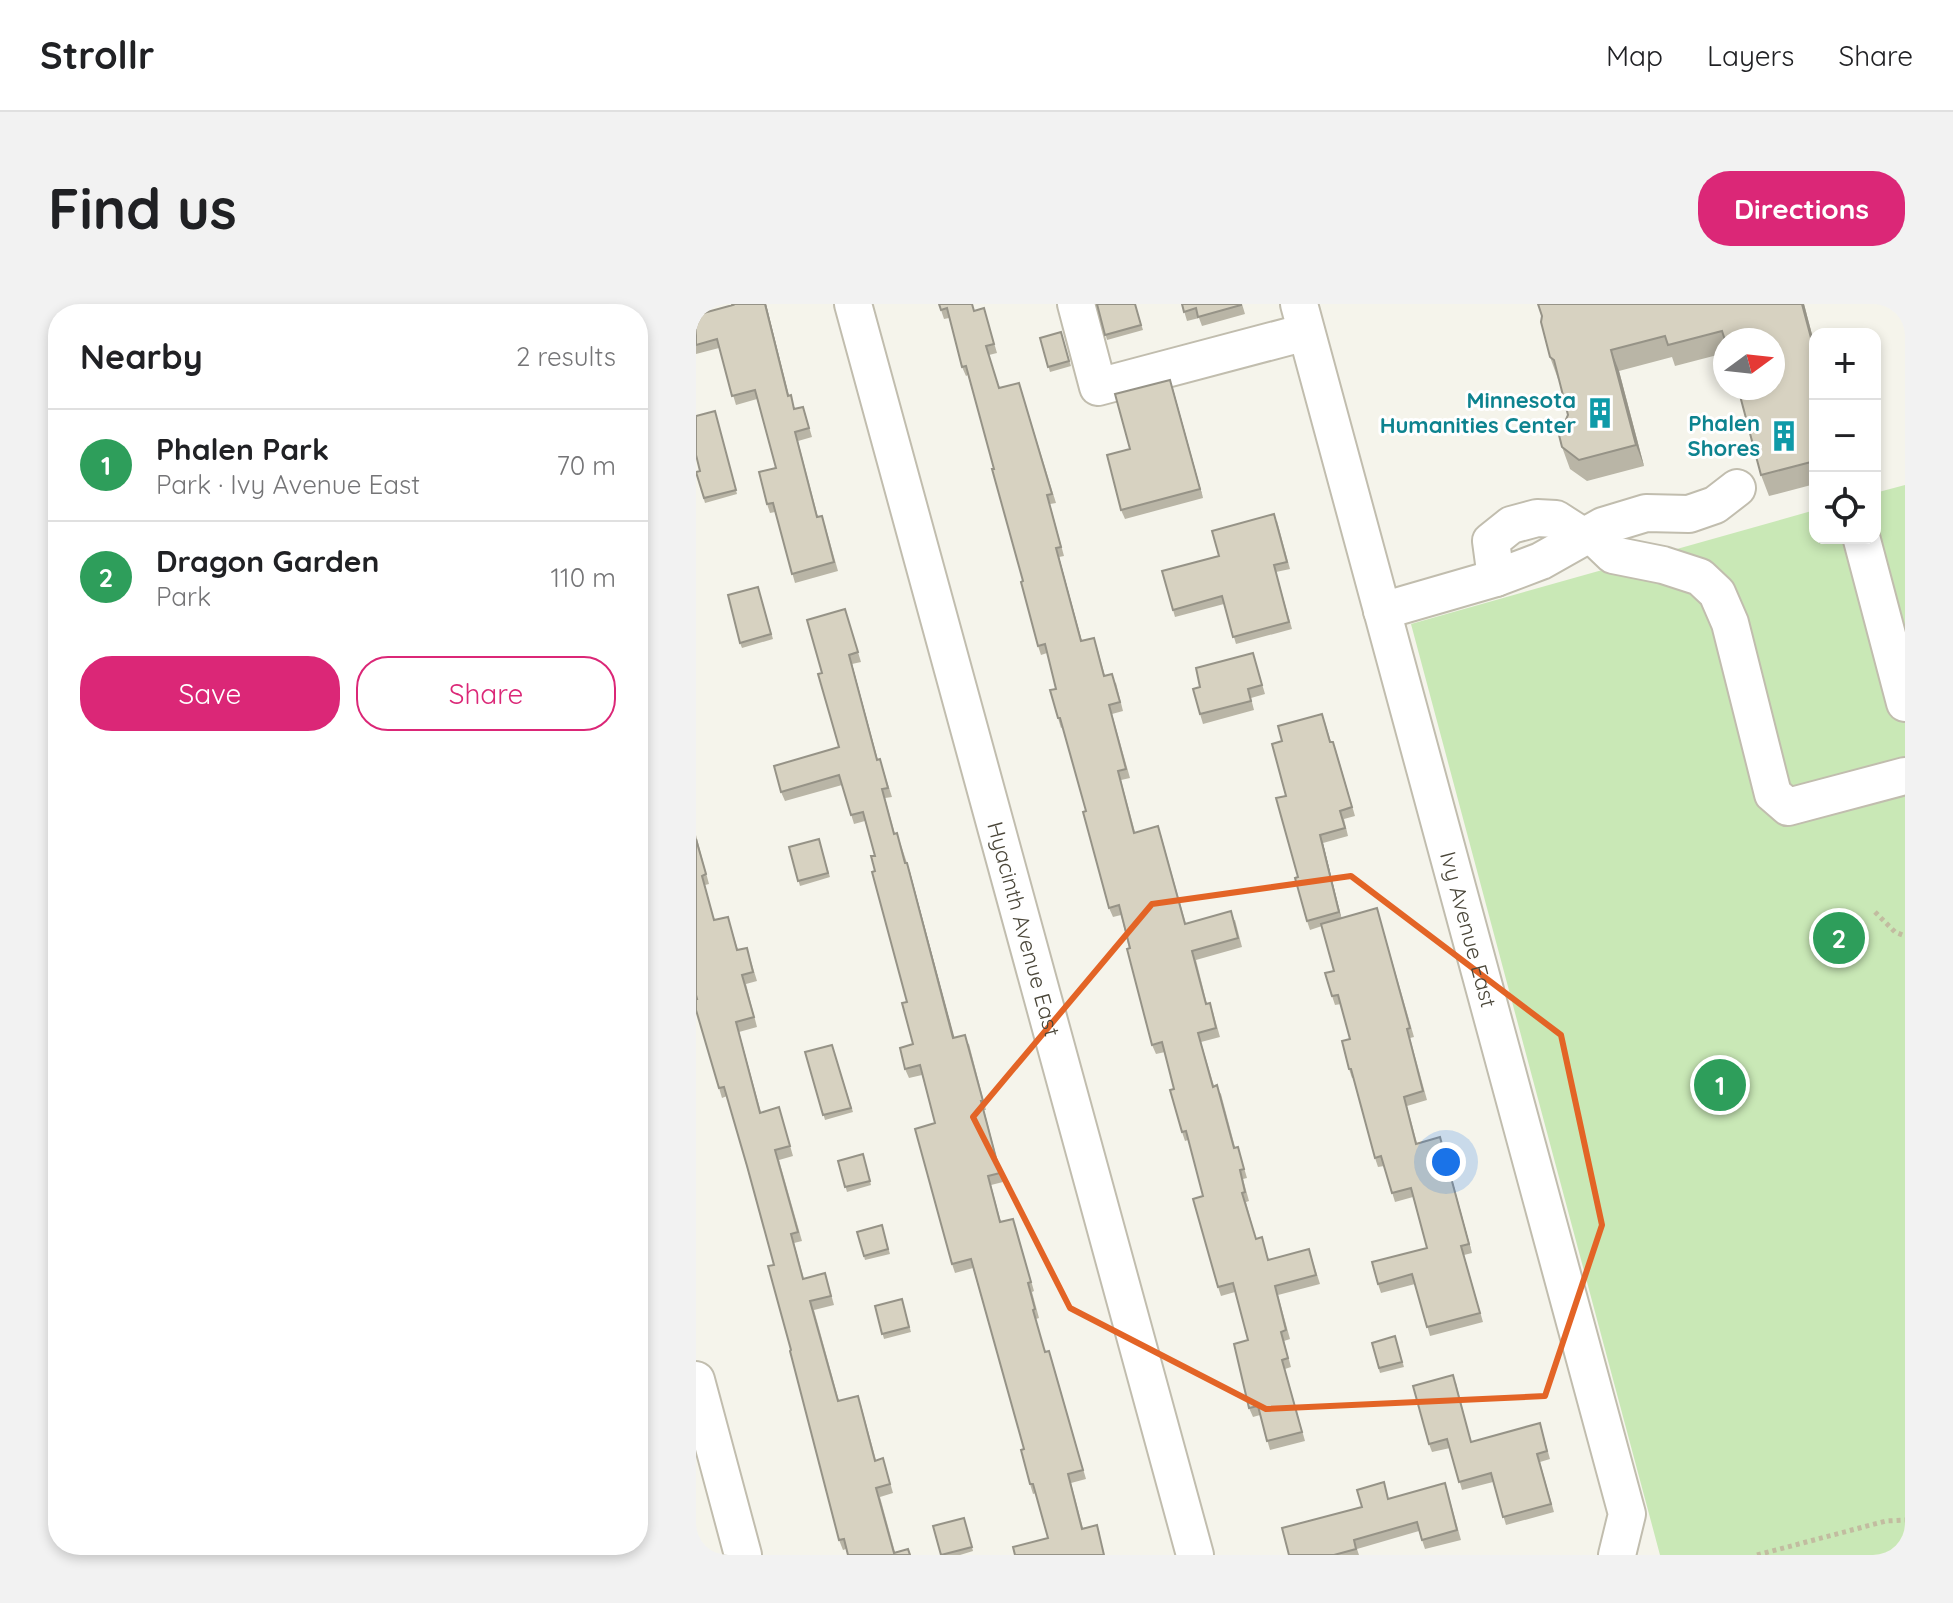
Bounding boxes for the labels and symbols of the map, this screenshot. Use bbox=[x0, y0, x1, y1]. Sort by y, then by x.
north arrow bbox=[1713, 328, 1785, 400]
place label: Minnesota Humanities Center bbox=[1380, 386, 1576, 439]
building icon: Minnesota Humanities Center bbox=[1583, 396, 1617, 430]
place label: Phalen Shores bbox=[1688, 409, 1760, 462]
building icon: Phalen Shores bbox=[1767, 419, 1801, 453]
street label: Hyacinth Avenue East bbox=[981, 819, 1067, 1040]
street label: Ivy Avenue East bbox=[1434, 848, 1503, 1011]
pin: 2 bbox=[1813, 908, 1865, 968]
pin: 1 bbox=[1694, 1055, 1746, 1115]
your location bbox=[1426, 1142, 1466, 1182]

